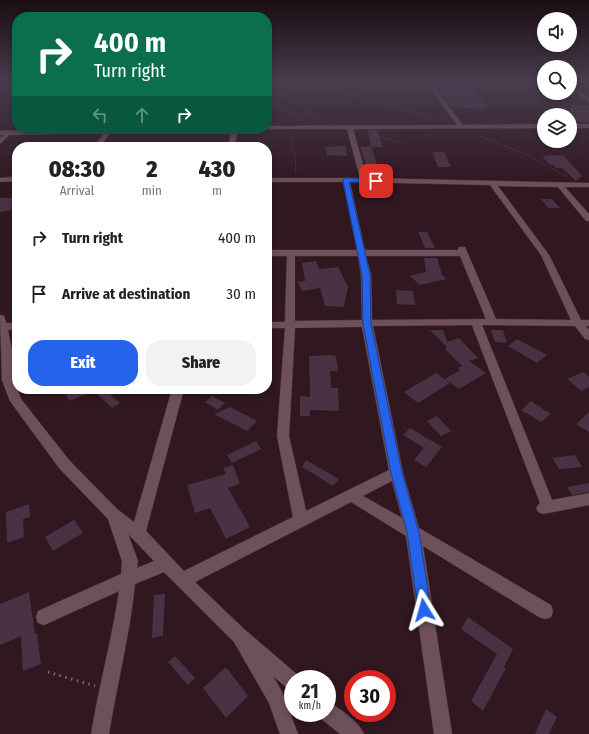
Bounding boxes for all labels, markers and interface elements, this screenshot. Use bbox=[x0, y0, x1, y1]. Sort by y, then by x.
map controls bbox=[537, 12, 577, 148]
button: sound bbox=[537, 12, 577, 52]
text: 400 m bbox=[94, 26, 166, 59]
icon: right bbox=[28, 28, 80, 80]
text: Turn right bbox=[94, 60, 166, 82]
button: search bbox=[537, 60, 577, 100]
icon: left bbox=[89, 104, 111, 126]
icon: ahead bbox=[131, 104, 153, 126]
icon: right bbox=[173, 104, 195, 126]
button: layers bbox=[537, 108, 577, 148]
text: 08:30 bbox=[48, 155, 105, 183]
text: 2 bbox=[146, 155, 158, 183]
text: 430 bbox=[198, 155, 236, 183]
pin bbox=[359, 164, 393, 198]
icon: arrive bbox=[365, 170, 387, 192]
text: Arrival bbox=[60, 183, 94, 198]
text: min bbox=[142, 183, 162, 198]
text: m bbox=[212, 183, 222, 198]
icon: right bbox=[28, 227, 50, 249]
text: Turn right bbox=[62, 229, 123, 247]
text: 400 m bbox=[218, 229, 256, 247]
icon: arrive bbox=[28, 283, 50, 305]
text: Arrive at destination bbox=[62, 285, 190, 303]
text: 30 m bbox=[226, 285, 256, 303]
button: Exit bbox=[28, 340, 138, 386]
button: Share bbox=[146, 340, 256, 386]
position arrow bbox=[403, 589, 445, 631]
speed limit sign: 30 bbox=[344, 670, 396, 722]
text: 21 bbox=[301, 679, 319, 703]
text: km/h bbox=[299, 700, 321, 712]

